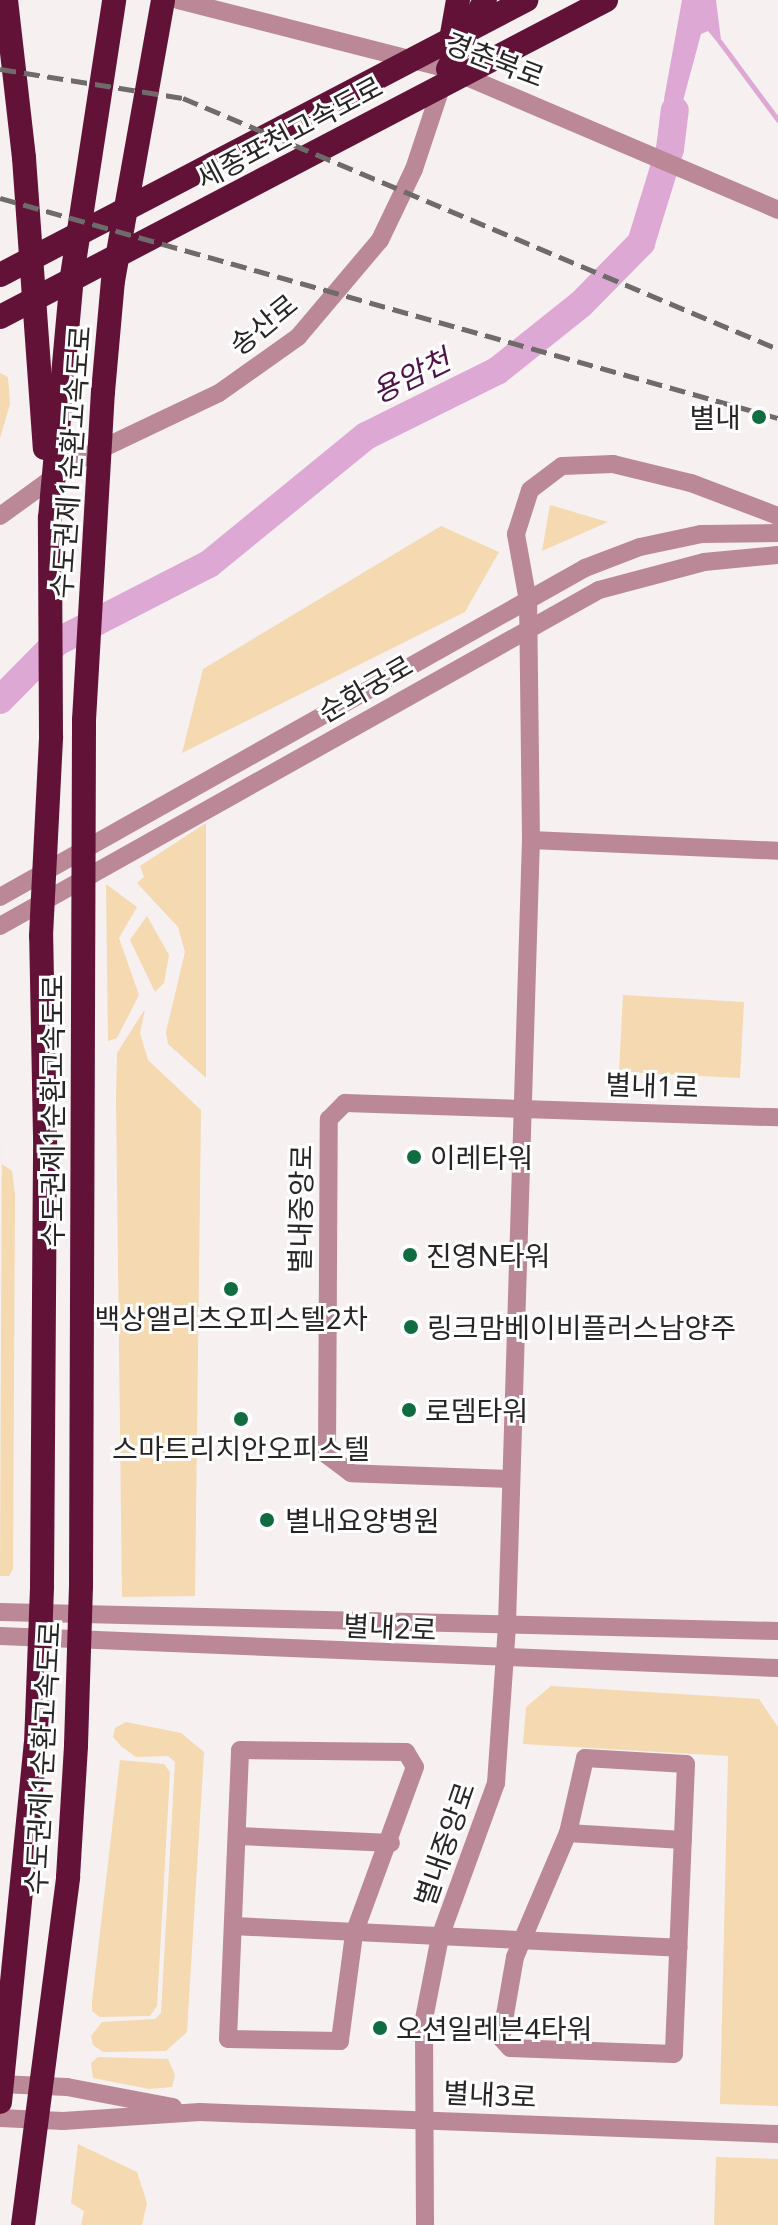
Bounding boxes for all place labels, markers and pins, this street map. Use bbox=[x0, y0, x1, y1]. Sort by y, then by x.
place label: 별내 bbox=[689, 400, 741, 434]
marker: 별내 bbox=[748, 406, 770, 428]
place label: 이레타워 bbox=[430, 1140, 533, 1174]
marker: 이레타워 bbox=[405, 1148, 423, 1166]
place label: 진영N타워 bbox=[426, 1238, 550, 1272]
marker: 진영N타워 bbox=[401, 1246, 419, 1264]
marker: 백상앨리츠오피스텔2차 bbox=[222, 1280, 240, 1298]
place label: 백상앨리츠오피스텔2차 bbox=[94, 1301, 368, 1335]
place label: 링크맘베이비플러스남양주 bbox=[427, 1310, 736, 1344]
marker: 링크맘베이비플러스남양주 bbox=[402, 1318, 420, 1336]
place label: 로뎀타워 bbox=[425, 1393, 528, 1427]
marker: 로뎀타워 bbox=[400, 1401, 418, 1419]
marker: 스마트리치안오피스텔 bbox=[232, 1410, 250, 1428]
place label: 스마트리치안오피스텔 bbox=[112, 1431, 370, 1465]
place label: 별내요양병원 bbox=[285, 1503, 440, 1537]
marker: 별내요양병원 bbox=[256, 1509, 278, 1531]
place label: 오션일레븐4타워 bbox=[396, 2011, 592, 2045]
marker: 오션일레븐4타워 bbox=[371, 2019, 389, 2037]

